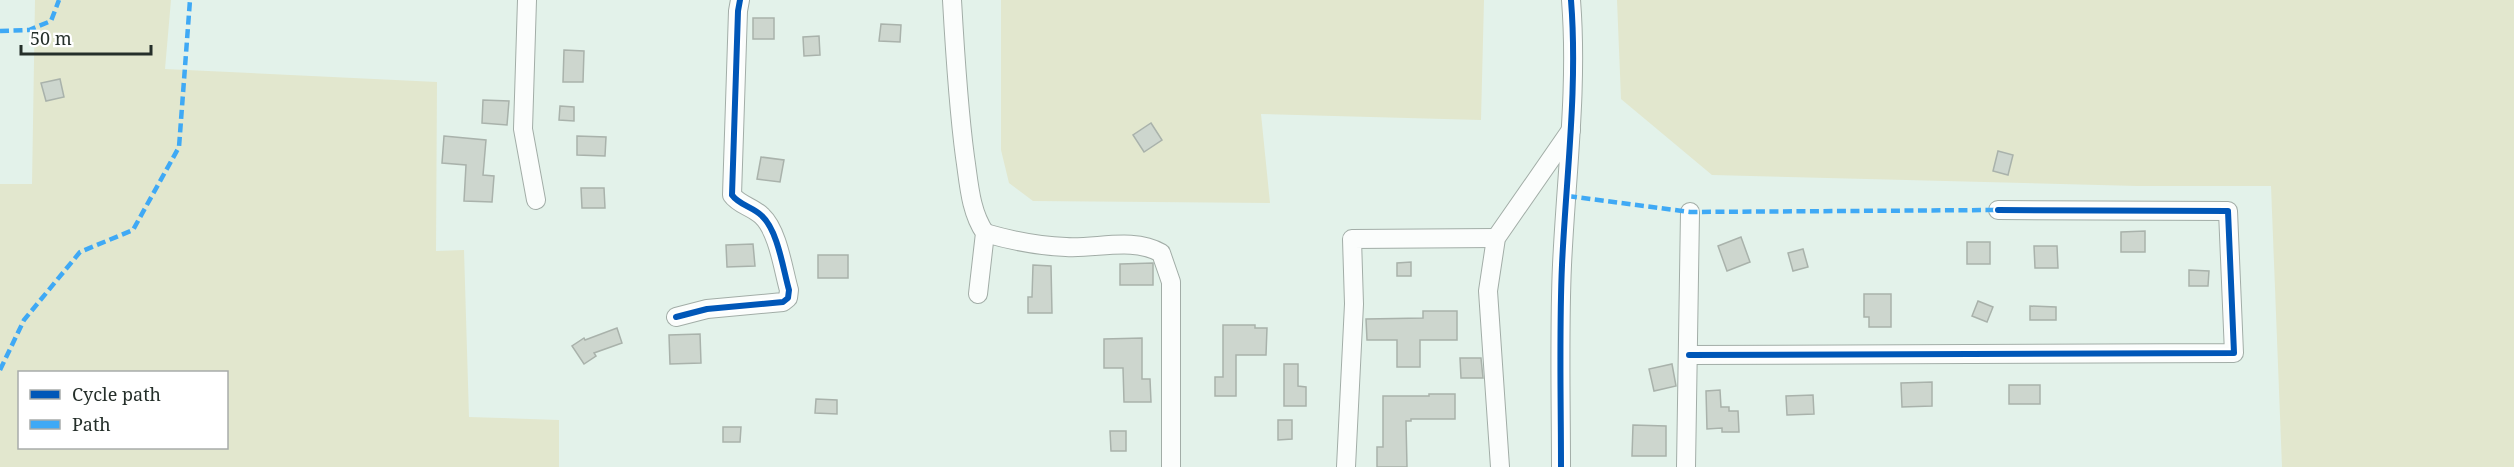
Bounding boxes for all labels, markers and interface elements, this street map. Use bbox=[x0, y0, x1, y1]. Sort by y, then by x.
scale bar bbox=[21, 18, 152, 56]
text: 50 m bbox=[30, 26, 72, 50]
legend bbox=[18, 371, 228, 449]
text: Cycle path bbox=[72, 382, 161, 406]
text: Path bbox=[72, 412, 111, 436]

